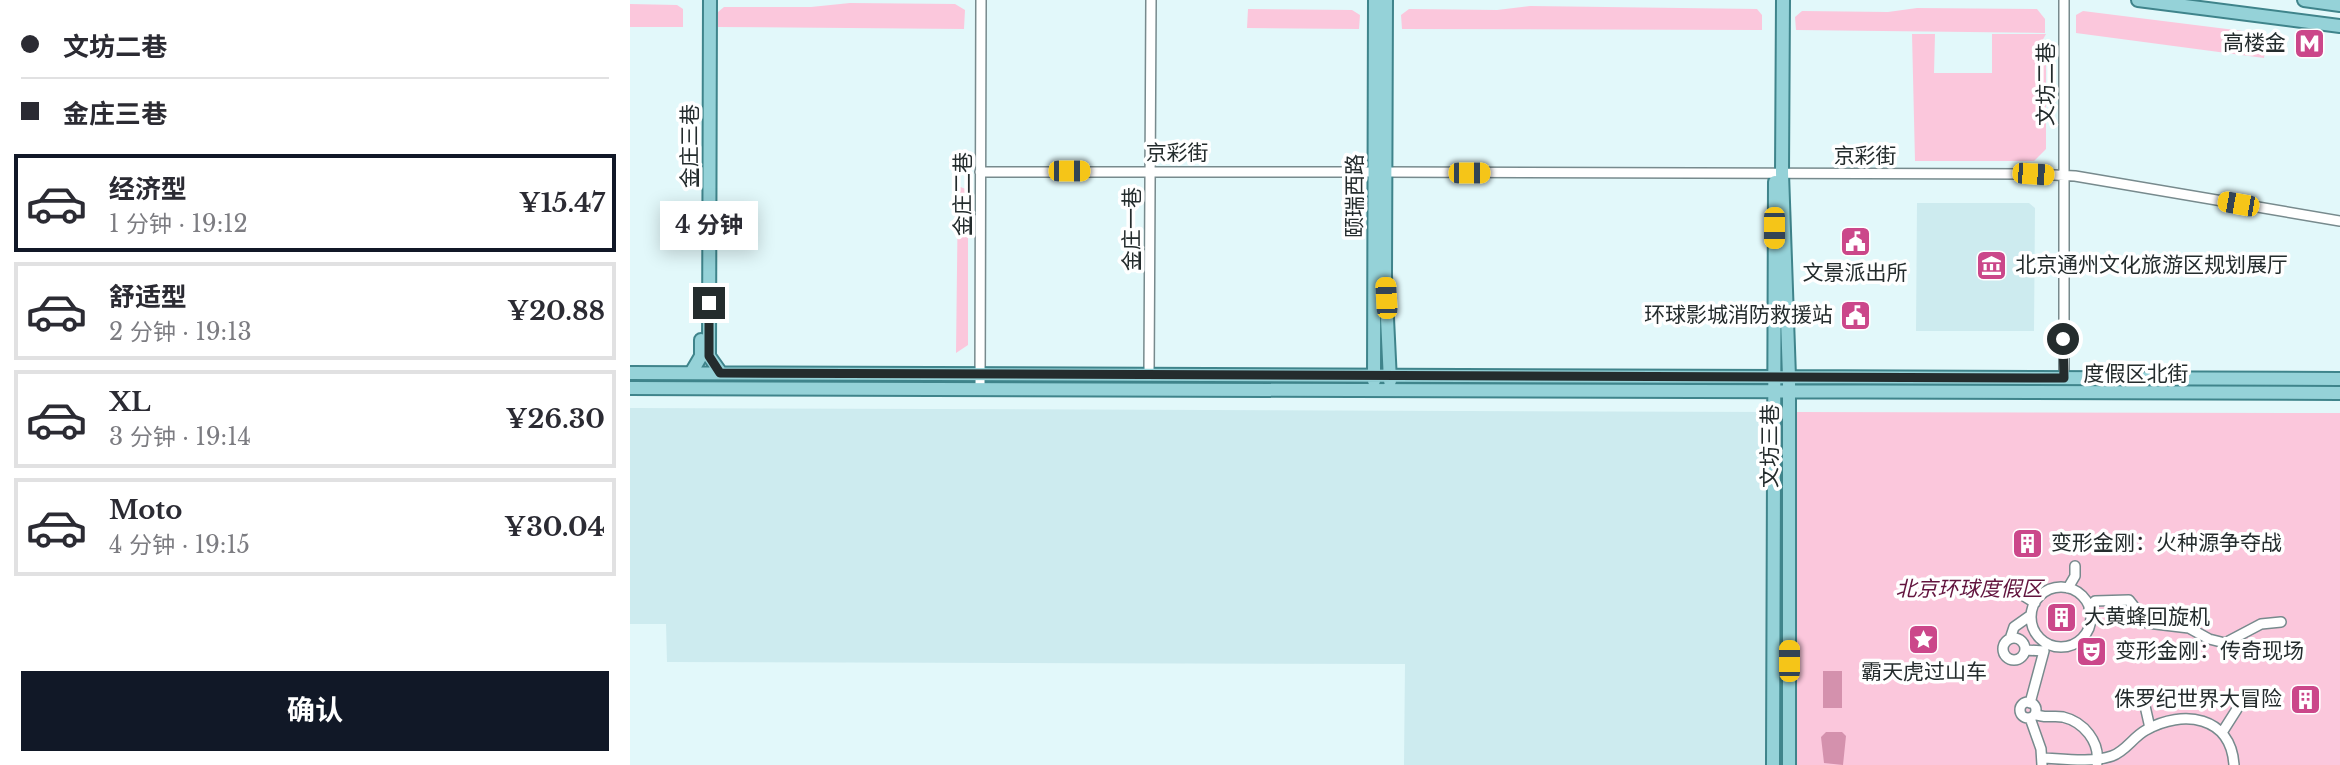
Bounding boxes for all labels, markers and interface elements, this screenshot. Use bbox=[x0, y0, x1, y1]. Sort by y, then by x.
metro station icon: 高楼金 bbox=[2292, 26, 2326, 60]
place label: 高楼金 bbox=[2223, 30, 2286, 56]
text: 文坊二巷 bbox=[63, 31, 167, 63]
street label: 文坊二巷 bbox=[2033, 42, 2059, 126]
text: 金庄三巷 bbox=[63, 98, 167, 130]
street label: 金庄三巷 bbox=[677, 104, 703, 188]
street label: 京彩街 bbox=[1146, 140, 1209, 166]
street label: 京彩街 bbox=[1834, 143, 1897, 169]
street label: 金庄二巷 bbox=[950, 152, 976, 236]
street label: 颐瑞西路 bbox=[1342, 154, 1368, 238]
car bbox=[1049, 161, 1091, 182]
car bbox=[2012, 162, 2055, 186]
car bbox=[1449, 163, 1491, 184]
icon: car bbox=[25, 172, 88, 235]
text: 经济型 bbox=[109, 173, 187, 205]
text: ¥15.47 bbox=[519, 187, 605, 219]
street label: 金庄一巷 bbox=[1119, 187, 1145, 271]
car bbox=[2216, 190, 2261, 218]
callout: 4 分钟 bbox=[660, 202, 758, 250]
car bbox=[1764, 207, 1785, 249]
text: 1 分钟 · 19:12 bbox=[109, 210, 248, 238]
text: 4 分钟 bbox=[675, 211, 743, 239]
public building icon: 文景派出所 bbox=[1838, 224, 1872, 258]
museum icon: 北京通州文化旅游区规划展厅 bbox=[1975, 248, 2009, 282]
place label: 北京通州文化旅游区规划展厅 bbox=[2015, 252, 2288, 278]
place label: 文景派出所 bbox=[1803, 260, 1908, 286]
car bbox=[1375, 276, 1398, 320]
icon: car bbox=[25, 280, 88, 343]
text: 舒适型 bbox=[109, 281, 187, 313]
route end bbox=[693, 287, 725, 319]
text: ¥20.88 bbox=[507, 295, 605, 327]
public building icon: 环球影城消防救援站 bbox=[1839, 298, 1873, 332]
place label: 环球影城消防救援站 bbox=[1644, 302, 1833, 328]
text: 2 分钟 · 19:13 bbox=[109, 318, 252, 346]
route start bbox=[2047, 323, 2079, 355]
street label: 度假区北街 bbox=[2084, 361, 2189, 387]
text: XL bbox=[109, 386, 151, 418]
icon: car bbox=[25, 388, 88, 451]
text: ¥26.30 bbox=[505, 403, 605, 435]
street label: 文坊三巷 bbox=[1757, 404, 1783, 488]
text: 3 分钟 · 19:14 bbox=[109, 423, 251, 451]
text: Moto bbox=[109, 494, 182, 526]
icon: car bbox=[25, 496, 88, 559]
text: ¥30.04 bbox=[504, 511, 605, 543]
building icon: 变形金刚：火种源争夺战 bbox=[2011, 526, 2045, 560]
place label: 变形金刚：火种源争夺战 bbox=[2051, 530, 2282, 556]
text: 4 分钟 · 19:15 bbox=[109, 531, 250, 559]
park label: 北京环球度假区 bbox=[1896, 576, 2045, 602]
building icon: 大黄蜂回旋机 bbox=[2044, 600, 2078, 634]
place label: 大黄蜂回旋机 bbox=[2084, 604, 2210, 630]
place icon: 霸天虎过山车 bbox=[1907, 623, 1941, 657]
theatre icon: 变形金刚：传奇现场 bbox=[2075, 634, 2109, 668]
place label: 变形金刚：传奇现场 bbox=[2115, 638, 2304, 664]
car bbox=[1779, 640, 1800, 682]
place label: 霸天虎过山车 bbox=[1861, 659, 1987, 685]
button: 确认 bbox=[21, 671, 609, 751]
building icon: 侏罗纪世界大冒险 bbox=[2288, 682, 2322, 716]
place label: 侏罗纪世界大冒险 bbox=[2114, 686, 2282, 712]

